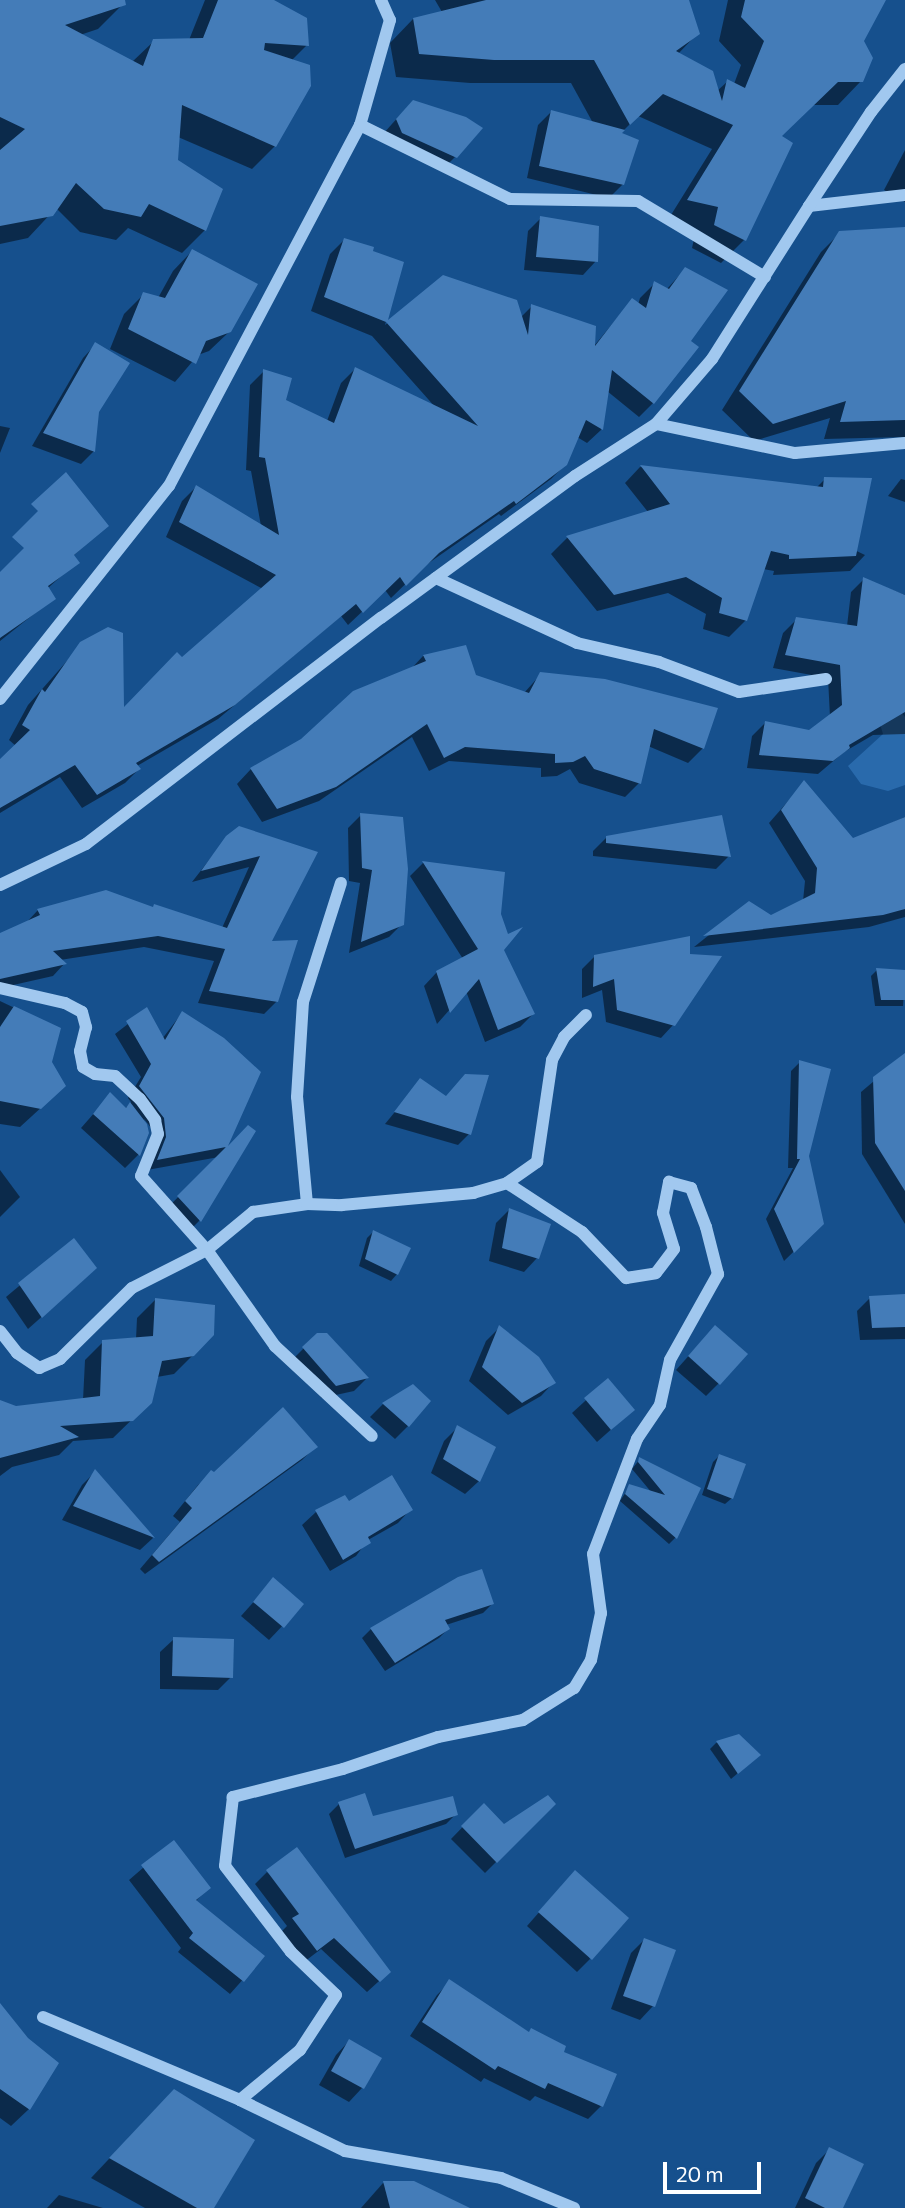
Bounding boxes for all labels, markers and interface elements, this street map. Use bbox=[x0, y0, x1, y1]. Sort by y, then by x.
scale bar bbox=[667, 2148, 765, 2192]
text: 20 m bbox=[676, 2161, 724, 2186]

